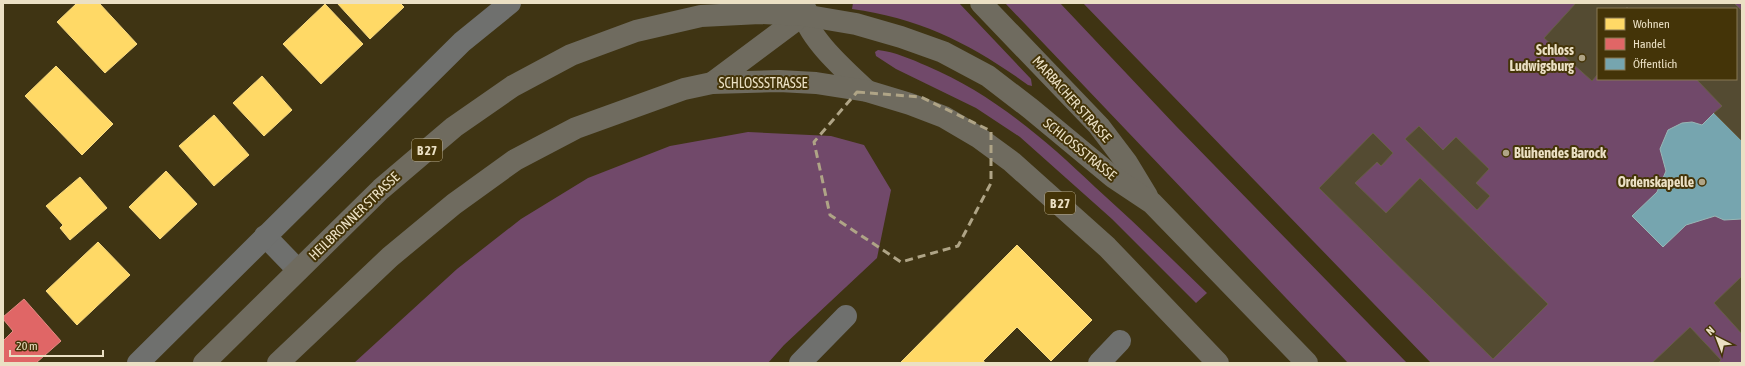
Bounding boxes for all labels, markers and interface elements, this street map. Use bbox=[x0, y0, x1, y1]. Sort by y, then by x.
legend bbox=[1597, 8, 1737, 80]
text: Wohnen bbox=[1633, 17, 1670, 31]
text: Handel bbox=[1633, 37, 1667, 51]
place label: Schloss Ludwigsburg bbox=[1510, 42, 1575, 74]
street label: MARBACHER STRASSE bbox=[1029, 53, 1115, 145]
marker: Schloss Ludwigsburg bbox=[1577, 53, 1587, 63]
text: Öffentlich bbox=[1633, 57, 1677, 71]
street label: SCHLOSSSTRASSE bbox=[719, 75, 808, 91]
street label: SCHLOSSSTRASSE bbox=[1040, 115, 1120, 183]
road number: B 27 bbox=[412, 139, 442, 161]
place label: Blühendes Barock bbox=[1514, 145, 1607, 161]
marker: Blühendes Barock bbox=[1501, 148, 1511, 158]
street label: HEILBRONNER STRASSE bbox=[305, 169, 403, 263]
place label: Ordenskapelle bbox=[1618, 174, 1694, 190]
marker: Ordenskapelle bbox=[1697, 177, 1707, 187]
road number: B 27 bbox=[1045, 192, 1075, 214]
north arrow bbox=[1697, 318, 1737, 358]
text: N bbox=[1704, 324, 1717, 337]
scale bar bbox=[10, 332, 103, 358]
text: 20 m bbox=[16, 339, 38, 353]

